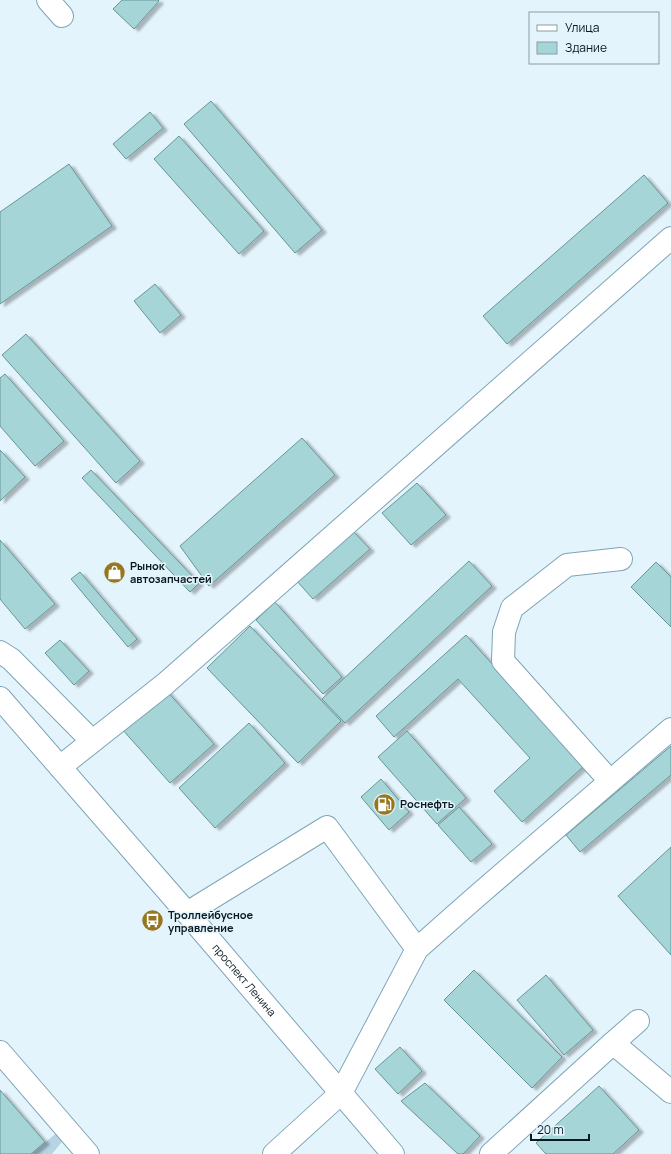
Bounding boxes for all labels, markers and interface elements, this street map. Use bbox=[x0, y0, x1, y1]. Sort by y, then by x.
legend bbox=[529, 12, 659, 64]
text: Улица bbox=[565, 19, 599, 36]
text: Здание bbox=[565, 39, 607, 56]
place label: Рынок автозапчастей bbox=[130, 558, 212, 586]
shop icon: Рынок автозапчастей bbox=[101, 559, 127, 585]
fuel station icon: Роснефть bbox=[372, 791, 398, 817]
place label: Роснефть bbox=[400, 796, 454, 811]
place label: Троллейбусное управление bbox=[168, 907, 254, 935]
bus stop icon: Троллейбусное управление bbox=[139, 908, 165, 934]
street label: проспект Ленина bbox=[209, 940, 280, 1019]
scale bar bbox=[531, 1116, 589, 1142]
text: 20 m bbox=[537, 1121, 564, 1138]

